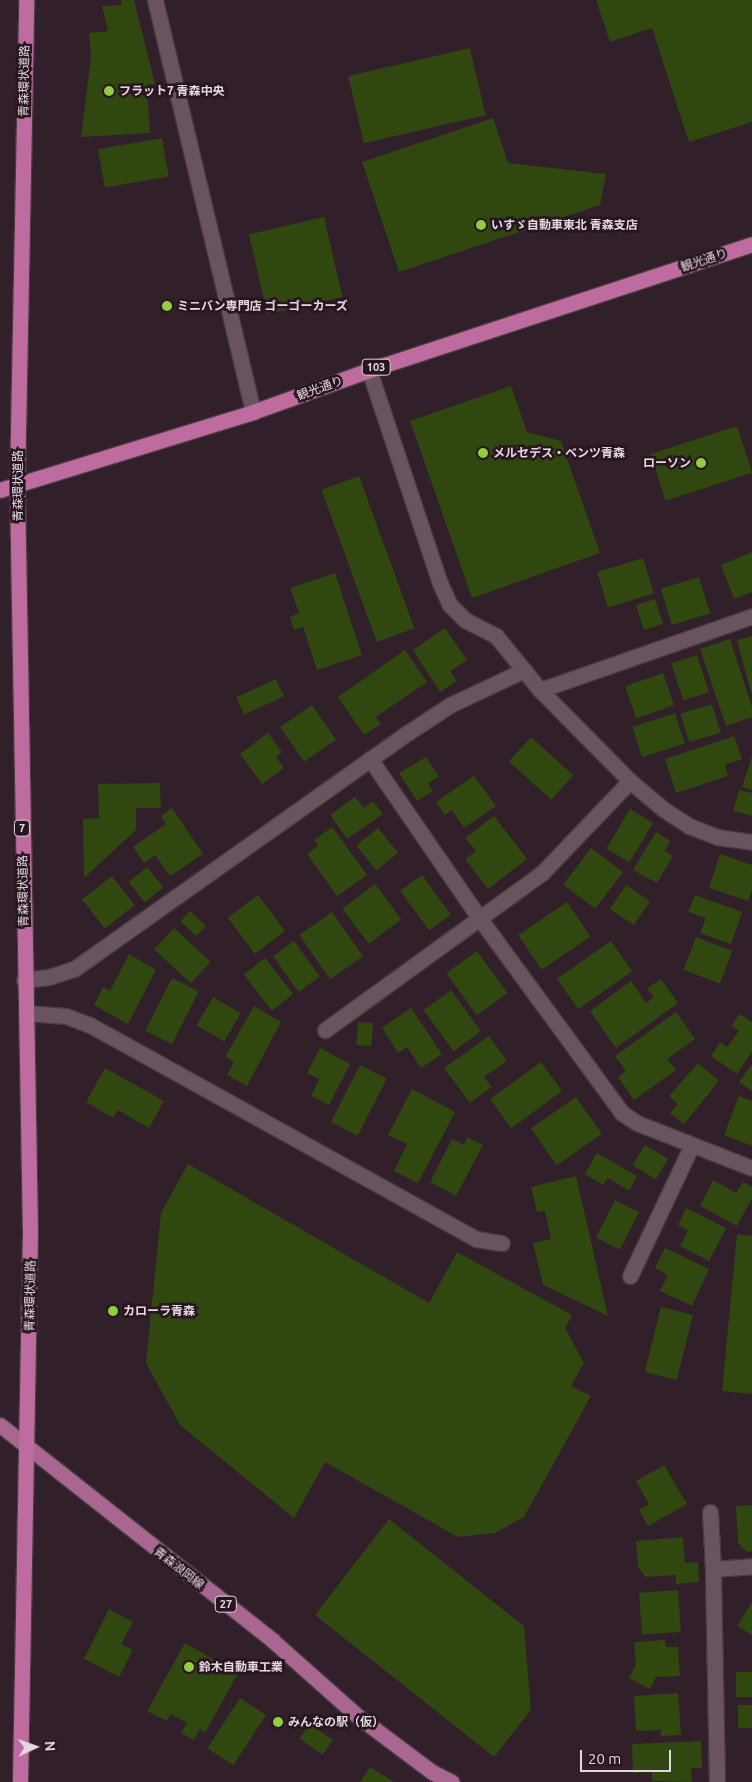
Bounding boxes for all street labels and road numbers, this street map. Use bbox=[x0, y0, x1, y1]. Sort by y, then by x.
street label: 青森環状道路 bbox=[16, 45, 32, 117]
street label: 観光通り bbox=[679, 246, 729, 274]
road number: 103 bbox=[361, 358, 391, 376]
street label: 観光通り bbox=[295, 373, 345, 403]
street label: 青森環状道路 bbox=[11, 450, 25, 522]
road number: 7 bbox=[13, 820, 31, 836]
street label: 青森環状道路 bbox=[15, 855, 31, 927]
street label: 青森環状道路 bbox=[22, 1260, 38, 1332]
street label: 青森浪岡線 bbox=[151, 1544, 207, 1592]
road number: 27 bbox=[215, 1596, 237, 1612]

